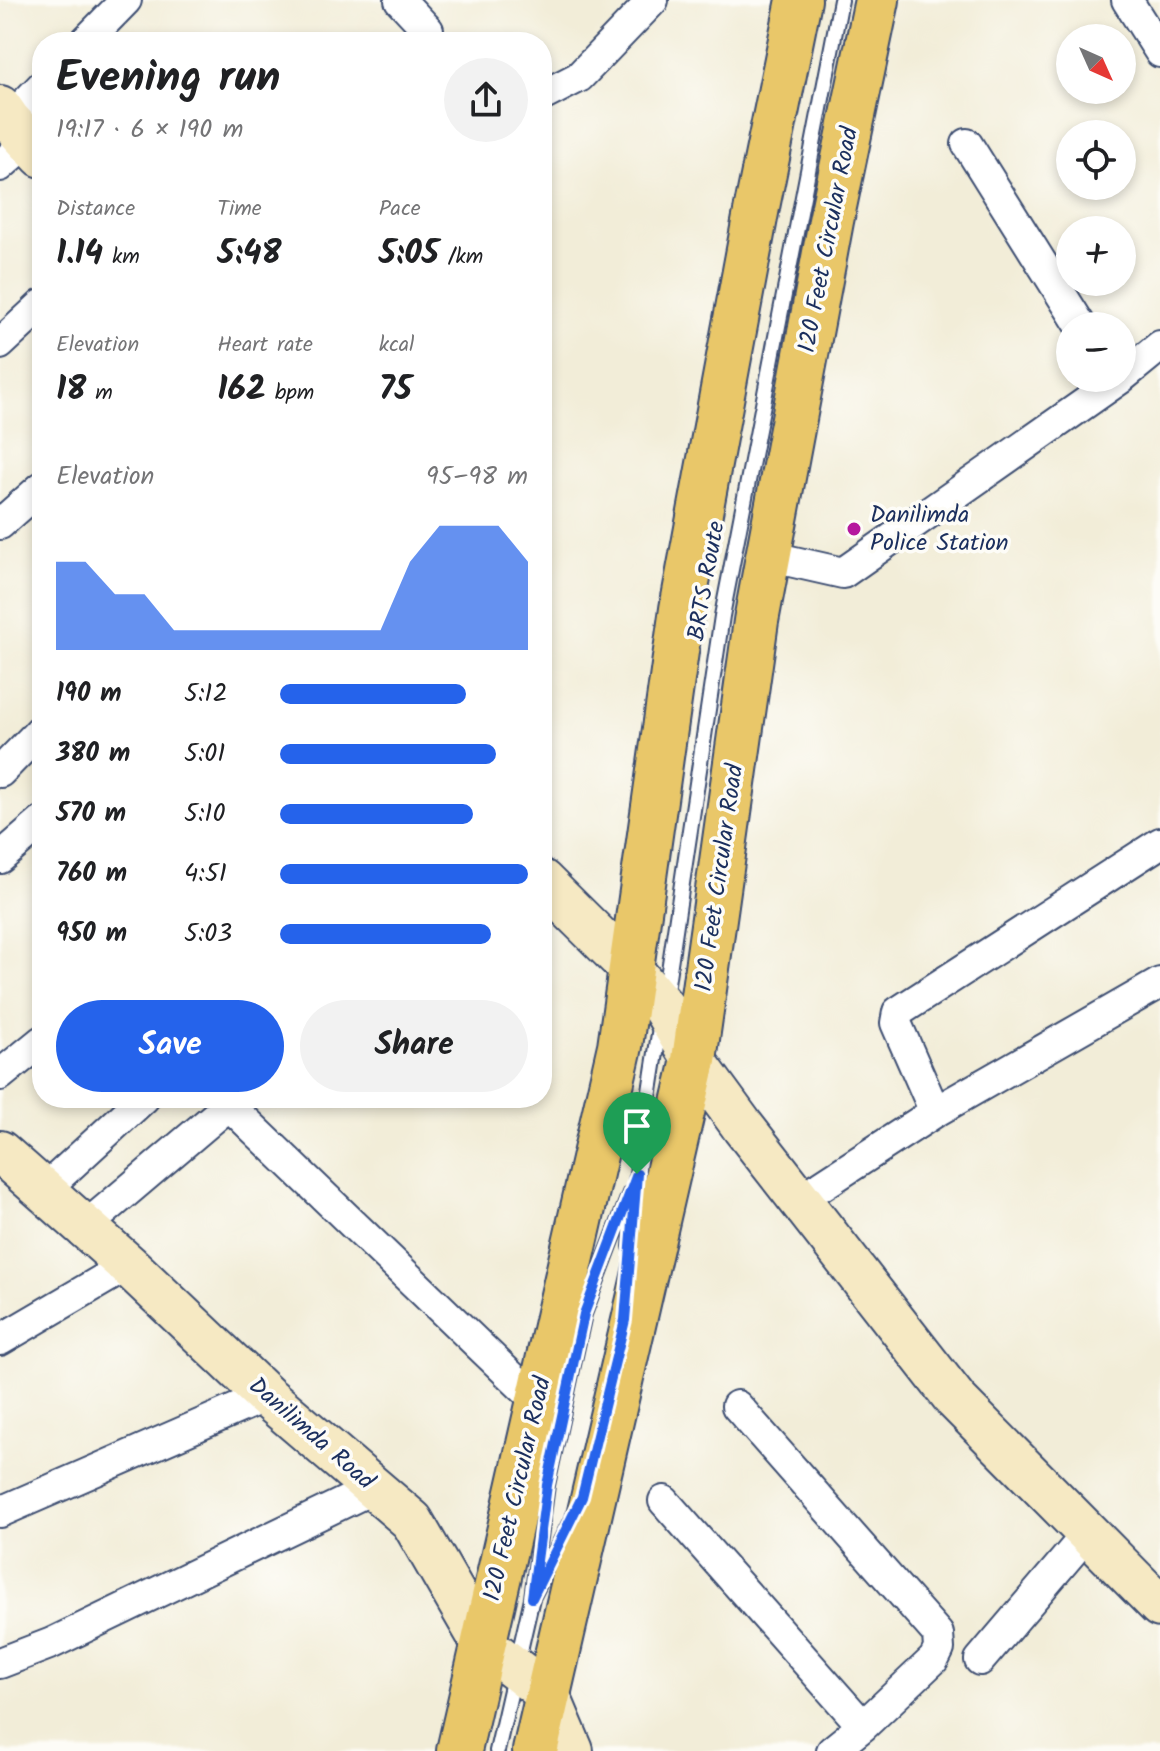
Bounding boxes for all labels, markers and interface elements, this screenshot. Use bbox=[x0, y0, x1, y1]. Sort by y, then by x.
north arrow bbox=[1056, 24, 1136, 104]
map controls bbox=[1056, 24, 1136, 392]
text: Evening run bbox=[56, 44, 280, 114]
button: share bbox=[444, 58, 528, 142]
text: 19:17 · 6 × 190 m bbox=[56, 109, 243, 151]
button: locate bbox=[1056, 120, 1136, 200]
street label: 120 Feet Circular Road bbox=[788, 123, 870, 356]
text: Distance bbox=[56, 192, 135, 227]
text: Time bbox=[217, 192, 262, 227]
text: Pace bbox=[379, 192, 421, 227]
button: + bbox=[1056, 216, 1136, 296]
text: 1.14 bbox=[56, 227, 103, 281]
text: 5:48 bbox=[217, 227, 282, 281]
text: 5:05 bbox=[379, 227, 439, 281]
text: km bbox=[103, 240, 140, 275]
text: /km bbox=[439, 240, 483, 275]
button: − bbox=[1056, 312, 1136, 392]
text: Elevation bbox=[56, 328, 139, 363]
text: Heart rate bbox=[217, 328, 313, 363]
text: kcal bbox=[379, 328, 414, 363]
text: 18 bbox=[56, 363, 86, 417]
text: 162 bbox=[217, 363, 266, 417]
text: 75 bbox=[379, 363, 412, 417]
text: m bbox=[86, 376, 113, 411]
text: bpm bbox=[266, 376, 314, 411]
text: Elevation bbox=[56, 456, 154, 498]
text: 95–98 m bbox=[426, 456, 528, 498]
place label: Danilimda Police Station bbox=[870, 496, 1009, 563]
street label: BRTS Route bbox=[677, 518, 737, 644]
marker: Danilimda Police Station bbox=[845, 520, 863, 538]
text: 190 m bbox=[56, 673, 122, 715]
text: 5:12 bbox=[184, 673, 228, 715]
text: 380 m bbox=[56, 733, 130, 775]
text: 5:01 bbox=[184, 733, 226, 775]
street label: 120 Feet Circular Road bbox=[685, 761, 755, 994]
text: 570 m bbox=[56, 793, 126, 835]
text: 5:10 bbox=[184, 793, 226, 835]
text: 760 m bbox=[56, 853, 127, 895]
text: 4:51 bbox=[184, 853, 227, 895]
text: 950 m bbox=[56, 913, 127, 955]
text: 5:03 bbox=[184, 913, 232, 955]
button: Save bbox=[56, 1000, 284, 1092]
button: Share bbox=[300, 1000, 528, 1092]
pin bbox=[603, 1092, 671, 1174]
icon: arrive bbox=[615, 1104, 659, 1148]
street label: Danilimda Road bbox=[239, 1368, 384, 1501]
street label: 120 Feet Circular Road bbox=[473, 1372, 563, 1605]

